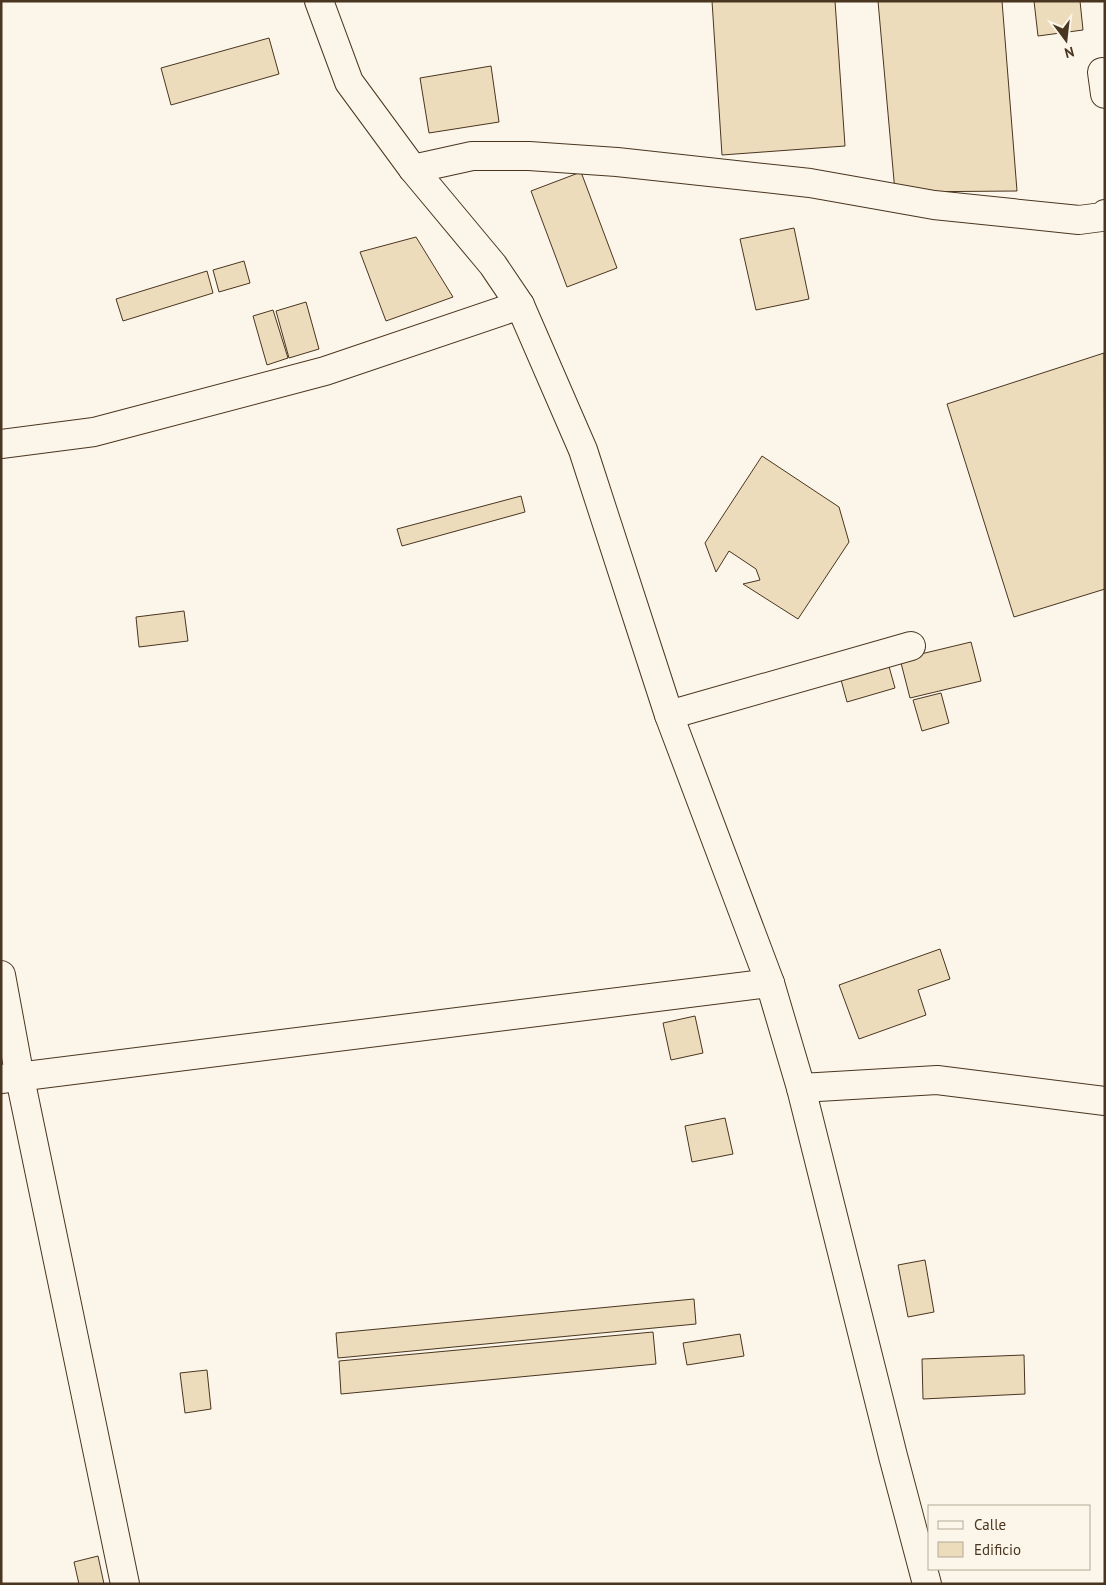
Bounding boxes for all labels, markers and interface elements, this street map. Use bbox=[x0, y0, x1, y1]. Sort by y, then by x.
north arrow bbox=[1041, 15, 1091, 65]
text: N bbox=[1063, 43, 1076, 62]
legend bbox=[928, 1505, 1091, 1570]
text: Calle bbox=[974, 1515, 1006, 1534]
text: Edificio bbox=[974, 1540, 1021, 1559]

